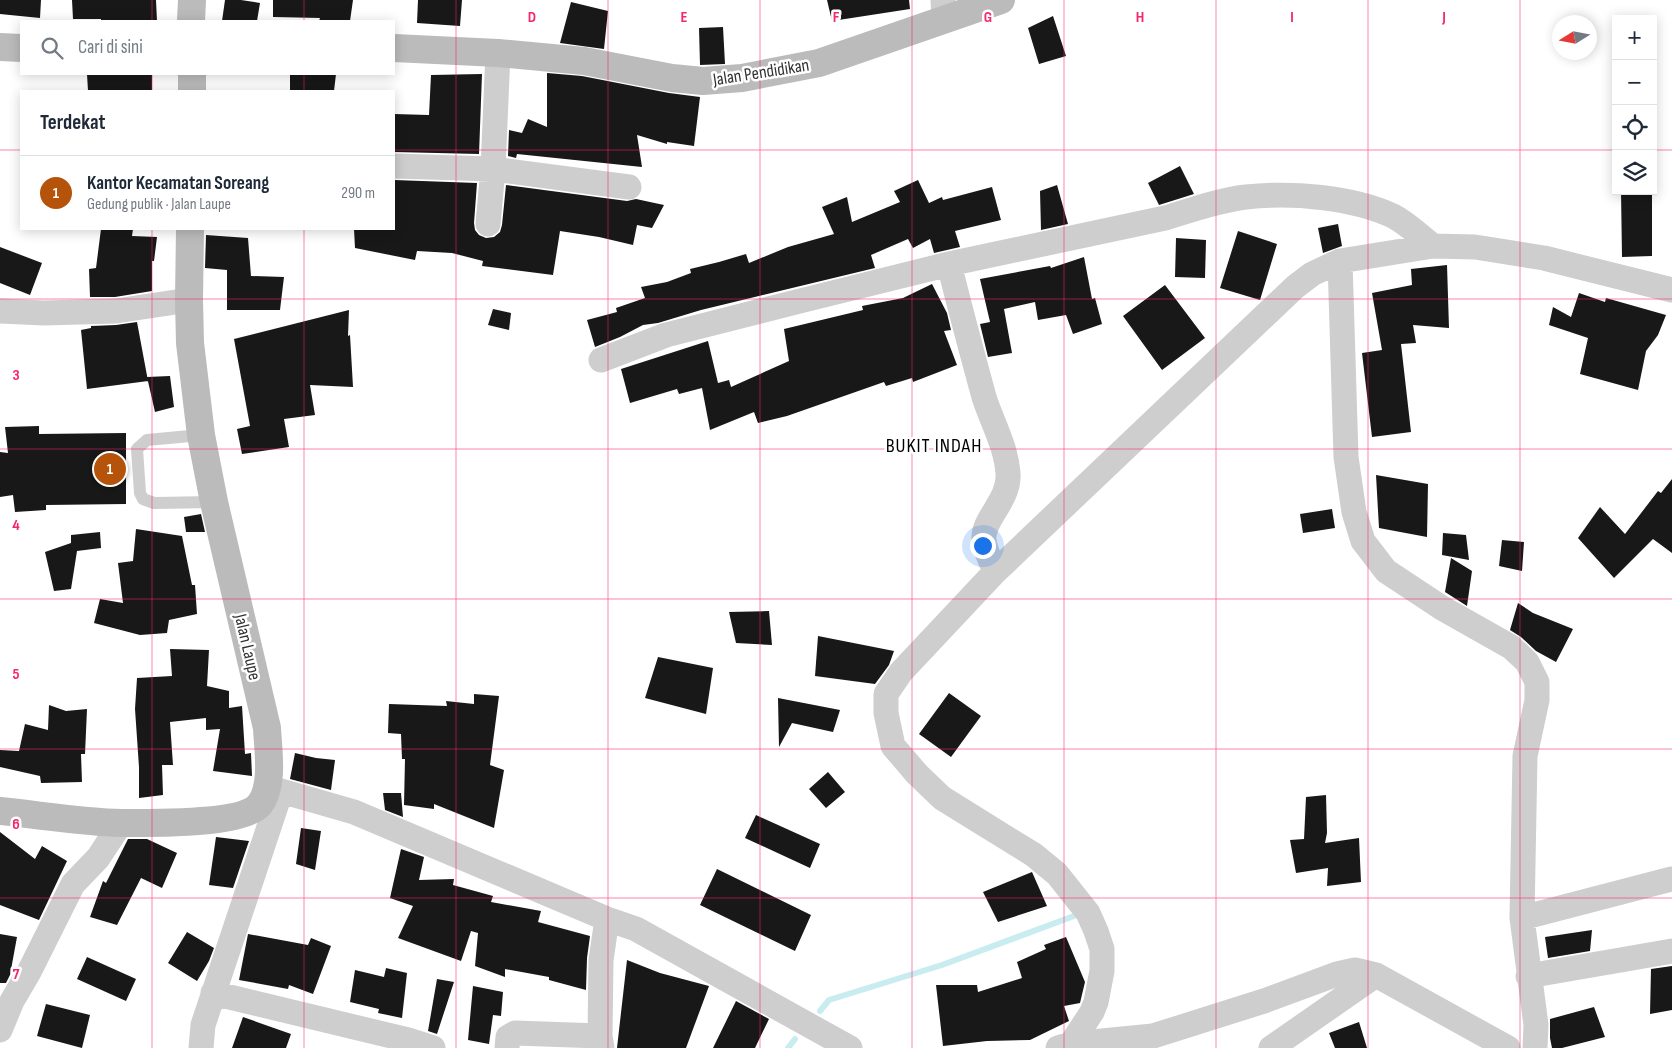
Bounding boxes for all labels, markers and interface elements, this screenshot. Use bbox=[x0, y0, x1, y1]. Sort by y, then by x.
text: D bbox=[528, 8, 536, 27]
text: E bbox=[681, 8, 688, 27]
text: F bbox=[833, 8, 840, 27]
text: G bbox=[984, 8, 992, 27]
text: H bbox=[1136, 8, 1144, 27]
text: I bbox=[1290, 8, 1294, 27]
text: J bbox=[1441, 8, 1446, 27]
north arrow bbox=[1552, 15, 1597, 60]
map controls bbox=[1612, 15, 1657, 195]
button: + bbox=[1612, 15, 1657, 60]
search box bbox=[20, 20, 395, 75]
icon: search bbox=[38, 34, 66, 62]
text: Cari di sini bbox=[78, 36, 143, 59]
street label: Jalan Pendidikan bbox=[710, 55, 811, 91]
button: − bbox=[1612, 60, 1657, 105]
button: locate bbox=[1612, 105, 1657, 150]
text: Terdekat bbox=[40, 110, 106, 135]
button: layers bbox=[1612, 150, 1657, 195]
text: Kantor Kecamatan Soreang bbox=[87, 172, 269, 195]
text: 1 bbox=[53, 184, 59, 203]
text: 290 m bbox=[341, 184, 375, 203]
text: Gedung publik · Jalan Laupe bbox=[87, 195, 231, 214]
text: 3 bbox=[12, 366, 20, 385]
district label: BUKIT INDAH bbox=[886, 434, 982, 458]
pin: 1 bbox=[94, 450, 126, 488]
text: 4 bbox=[12, 516, 20, 535]
your location bbox=[970, 533, 996, 559]
street label: Jalan Laupe bbox=[229, 611, 265, 682]
text: 5 bbox=[12, 665, 20, 684]
text: 6 bbox=[12, 815, 20, 834]
text: 7 bbox=[13, 965, 20, 984]

